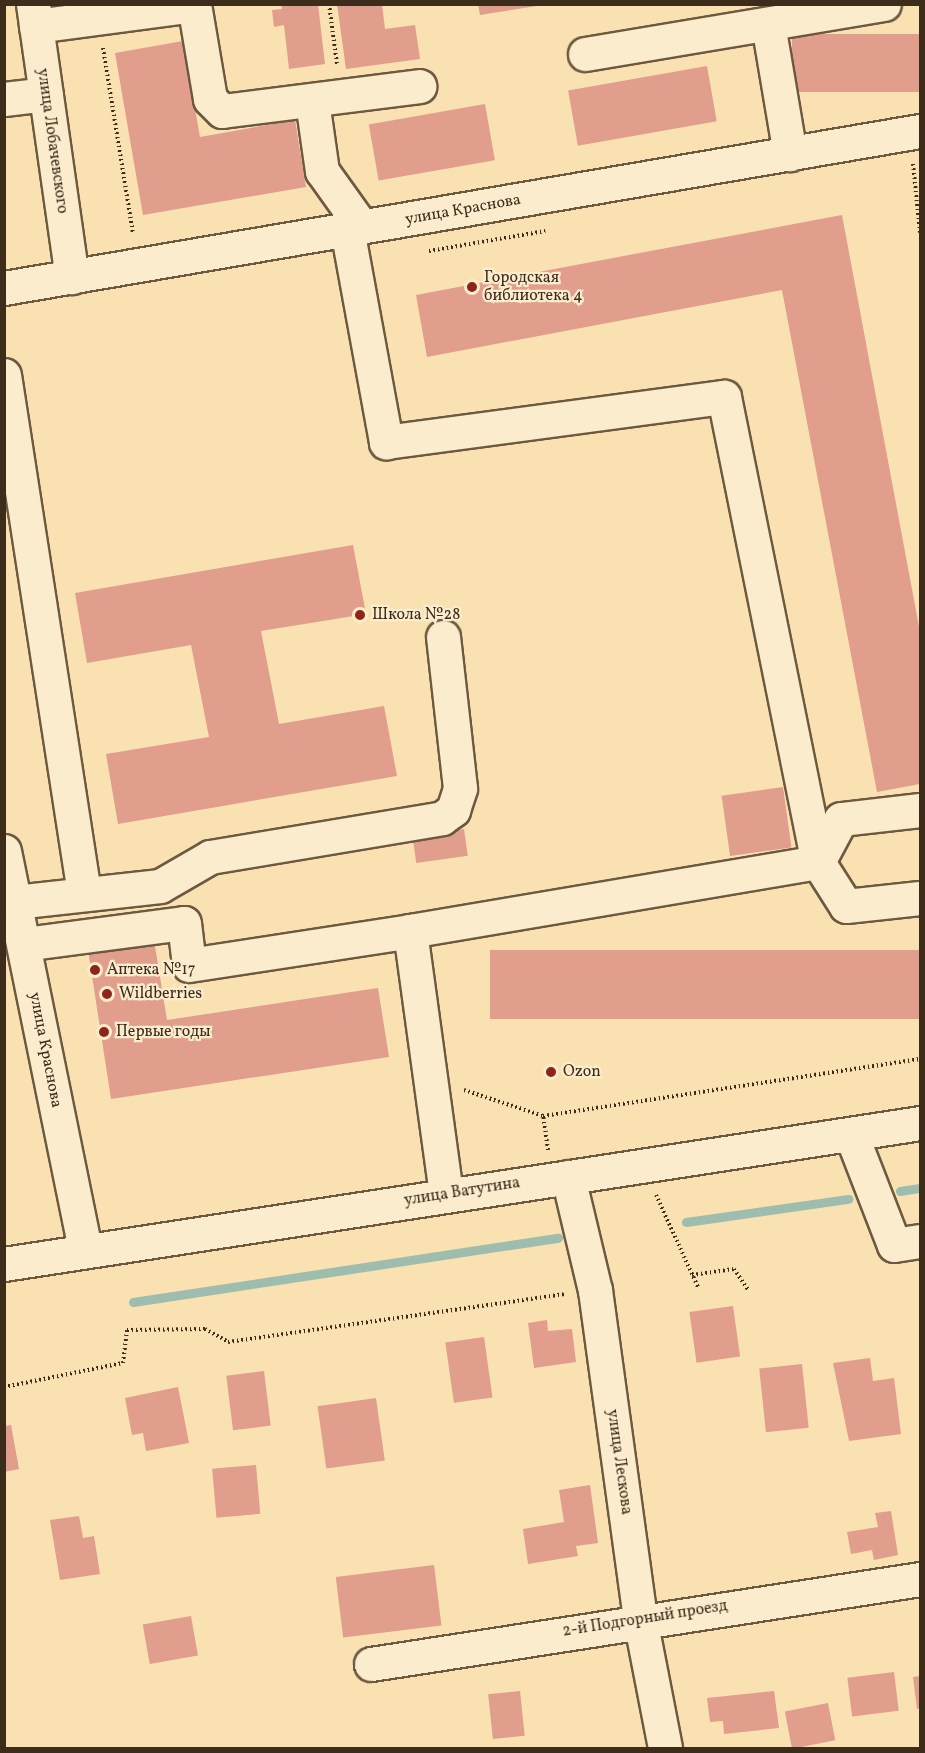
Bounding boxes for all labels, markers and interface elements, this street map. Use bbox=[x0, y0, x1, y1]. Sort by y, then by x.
street label: улица Лобачевского bbox=[32, 67, 72, 215]
street label: улица Краснова bbox=[404, 190, 522, 230]
place label: Городская библиотека 4 bbox=[484, 268, 582, 306]
marker: Городская библиотека 4 bbox=[465, 280, 479, 294]
place label: Школа №28 bbox=[372, 605, 460, 625]
marker: Школа №28 bbox=[353, 608, 367, 622]
place label: Аптека №17 bbox=[107, 960, 195, 980]
marker: Аптека №17 bbox=[88, 963, 102, 977]
place label: Wildberries bbox=[119, 984, 202, 1004]
marker: Wildberries bbox=[100, 987, 114, 1001]
street label: улица Краснова bbox=[24, 991, 66, 1109]
place label: Первые годы bbox=[116, 1022, 211, 1042]
marker: Первые годы bbox=[97, 1025, 111, 1039]
place label: Ozon bbox=[563, 1062, 601, 1082]
marker: Ozon bbox=[544, 1065, 558, 1079]
street label: улица Ватутина bbox=[403, 1173, 521, 1211]
street label: улица Лескова bbox=[602, 1408, 636, 1516]
street label: 2-й Подгорный проезд bbox=[561, 1596, 729, 1642]

